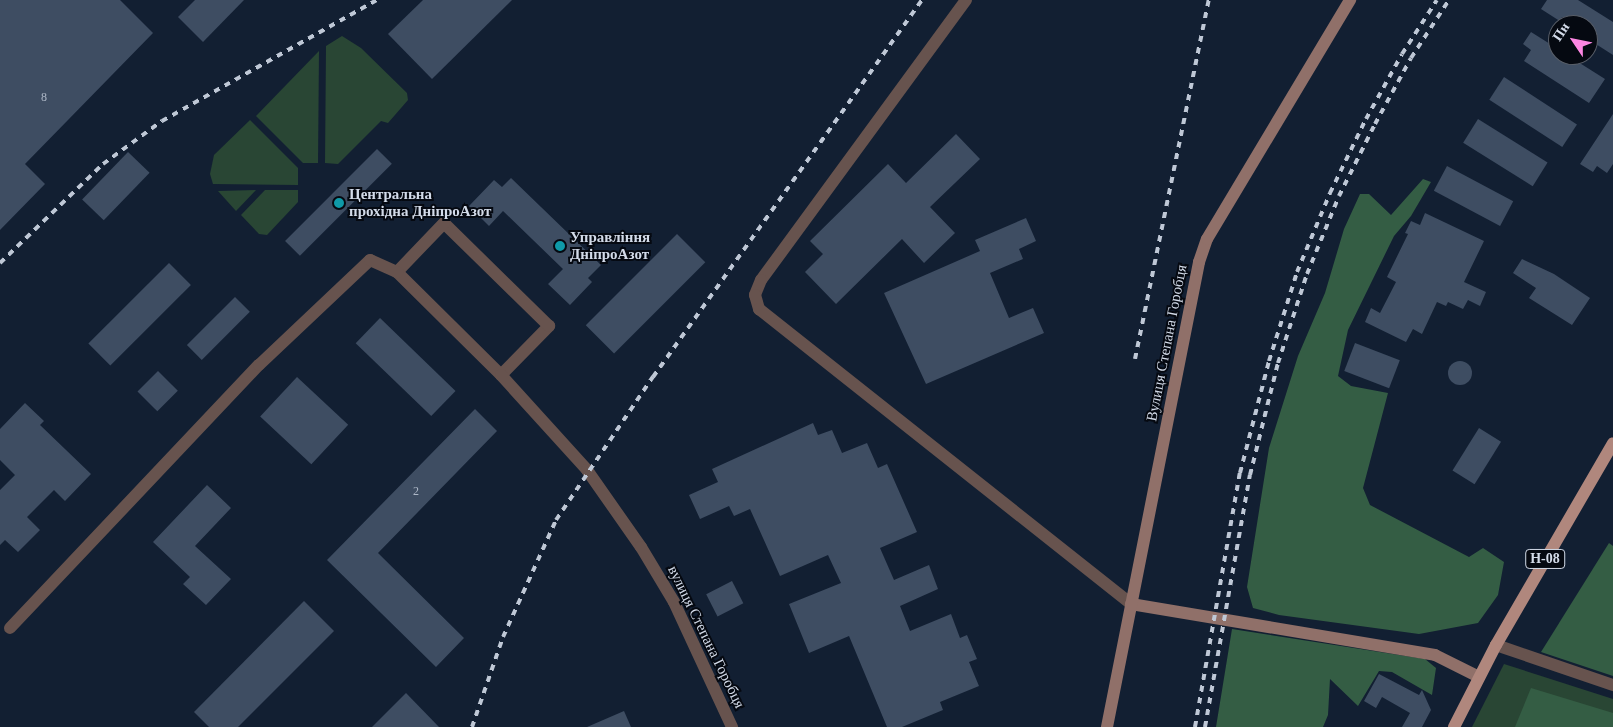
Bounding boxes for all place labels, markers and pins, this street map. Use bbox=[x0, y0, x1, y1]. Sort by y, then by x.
place label: Центральна прохідна ДніпроАзот bbox=[349, 185, 491, 220]
marker: Центральна прохідна ДніпроАзот bbox=[333, 197, 345, 209]
place label: Управління ДніпроАзот bbox=[570, 228, 650, 263]
marker: Управління ДніпроАзот bbox=[554, 240, 566, 252]

